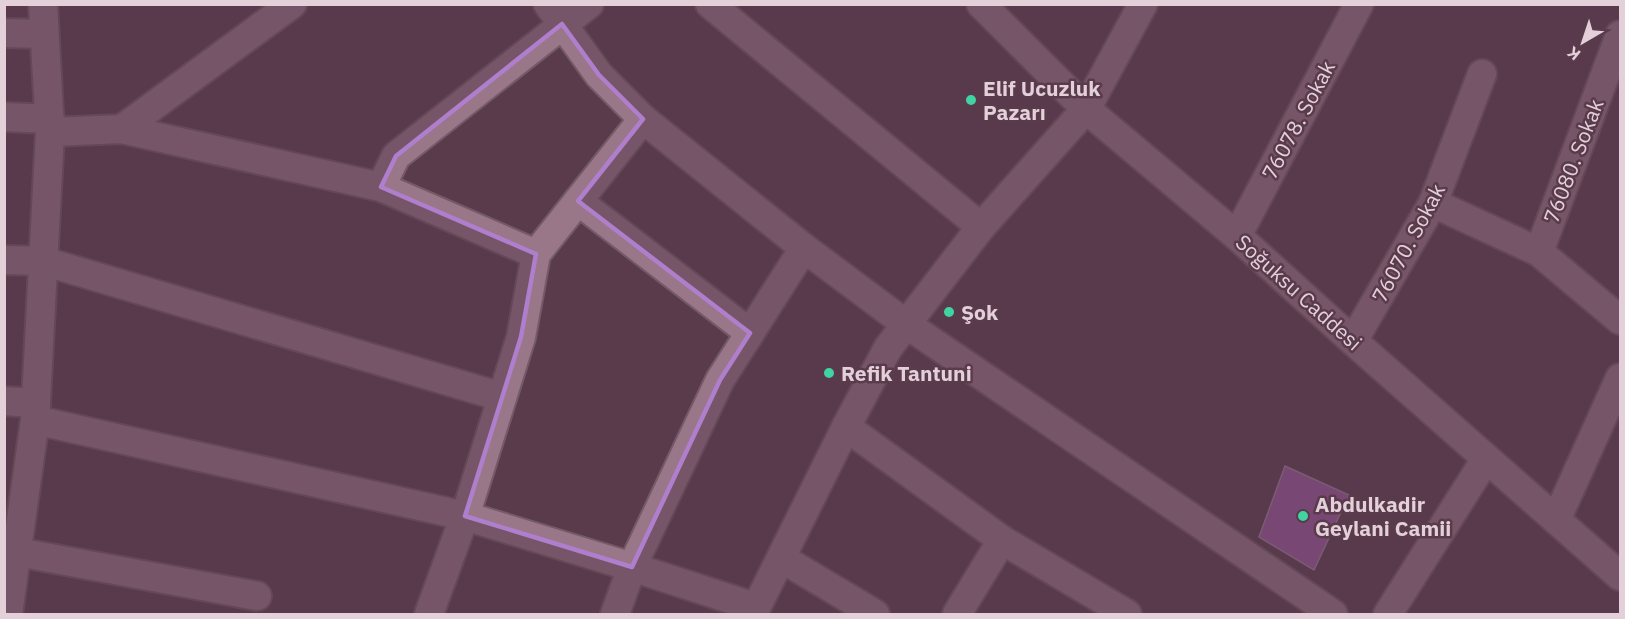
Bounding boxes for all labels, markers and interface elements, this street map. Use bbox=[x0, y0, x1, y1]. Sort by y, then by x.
north arrow bbox=[1553, 12, 1613, 72]
text: K bbox=[1563, 42, 1584, 65]
street label: 76078. Sokak bbox=[1255, 56, 1341, 184]
place label: Elif Ucuzluk Pazarı bbox=[983, 74, 1101, 126]
marker: Elif Ucuzluk Pazarı bbox=[964, 93, 978, 107]
street label: 76080. Sokak bbox=[1536, 95, 1610, 227]
street label: 76070. Sokak bbox=[1365, 179, 1451, 307]
street label: Soğuksu Caddesi bbox=[1230, 228, 1368, 356]
place label: Şok bbox=[961, 298, 999, 326]
marker: Şok bbox=[942, 305, 956, 319]
place label: Refik Tantuni bbox=[841, 359, 972, 387]
marker: Refik Tantuni bbox=[822, 366, 836, 380]
place label: Abdulkadir Geylani Camii bbox=[1315, 490, 1451, 542]
marker: Abdulkadir Geylani Camii bbox=[1296, 509, 1310, 523]

